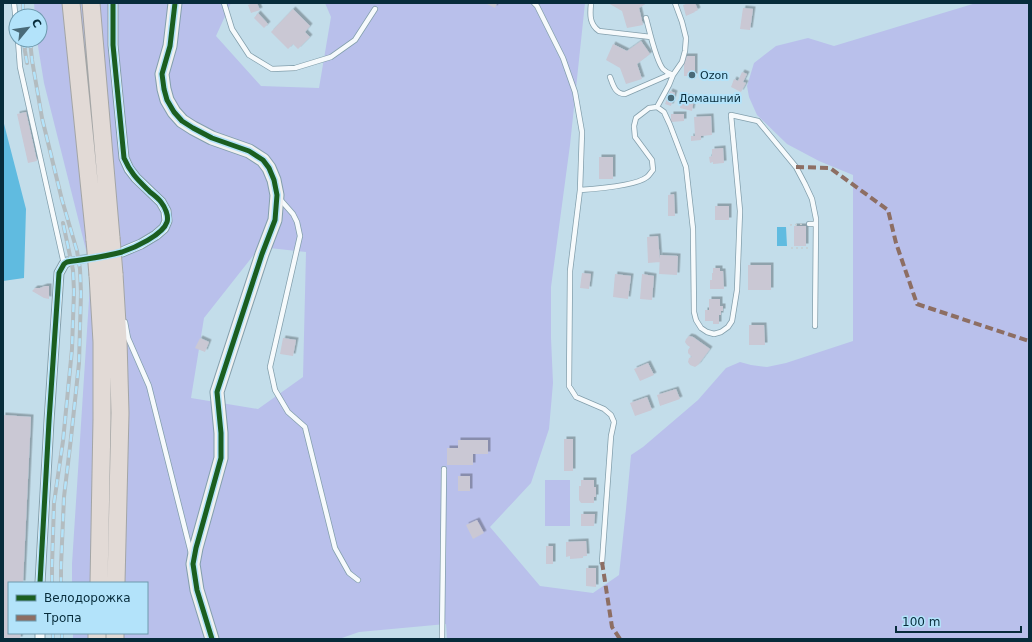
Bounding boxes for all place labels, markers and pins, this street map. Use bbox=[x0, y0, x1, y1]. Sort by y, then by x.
place label: Ozon bbox=[700, 69, 728, 82]
marker: Ozon bbox=[687, 70, 697, 80]
place label: Домашний bbox=[679, 92, 741, 105]
marker: Домашний bbox=[666, 93, 676, 103]

